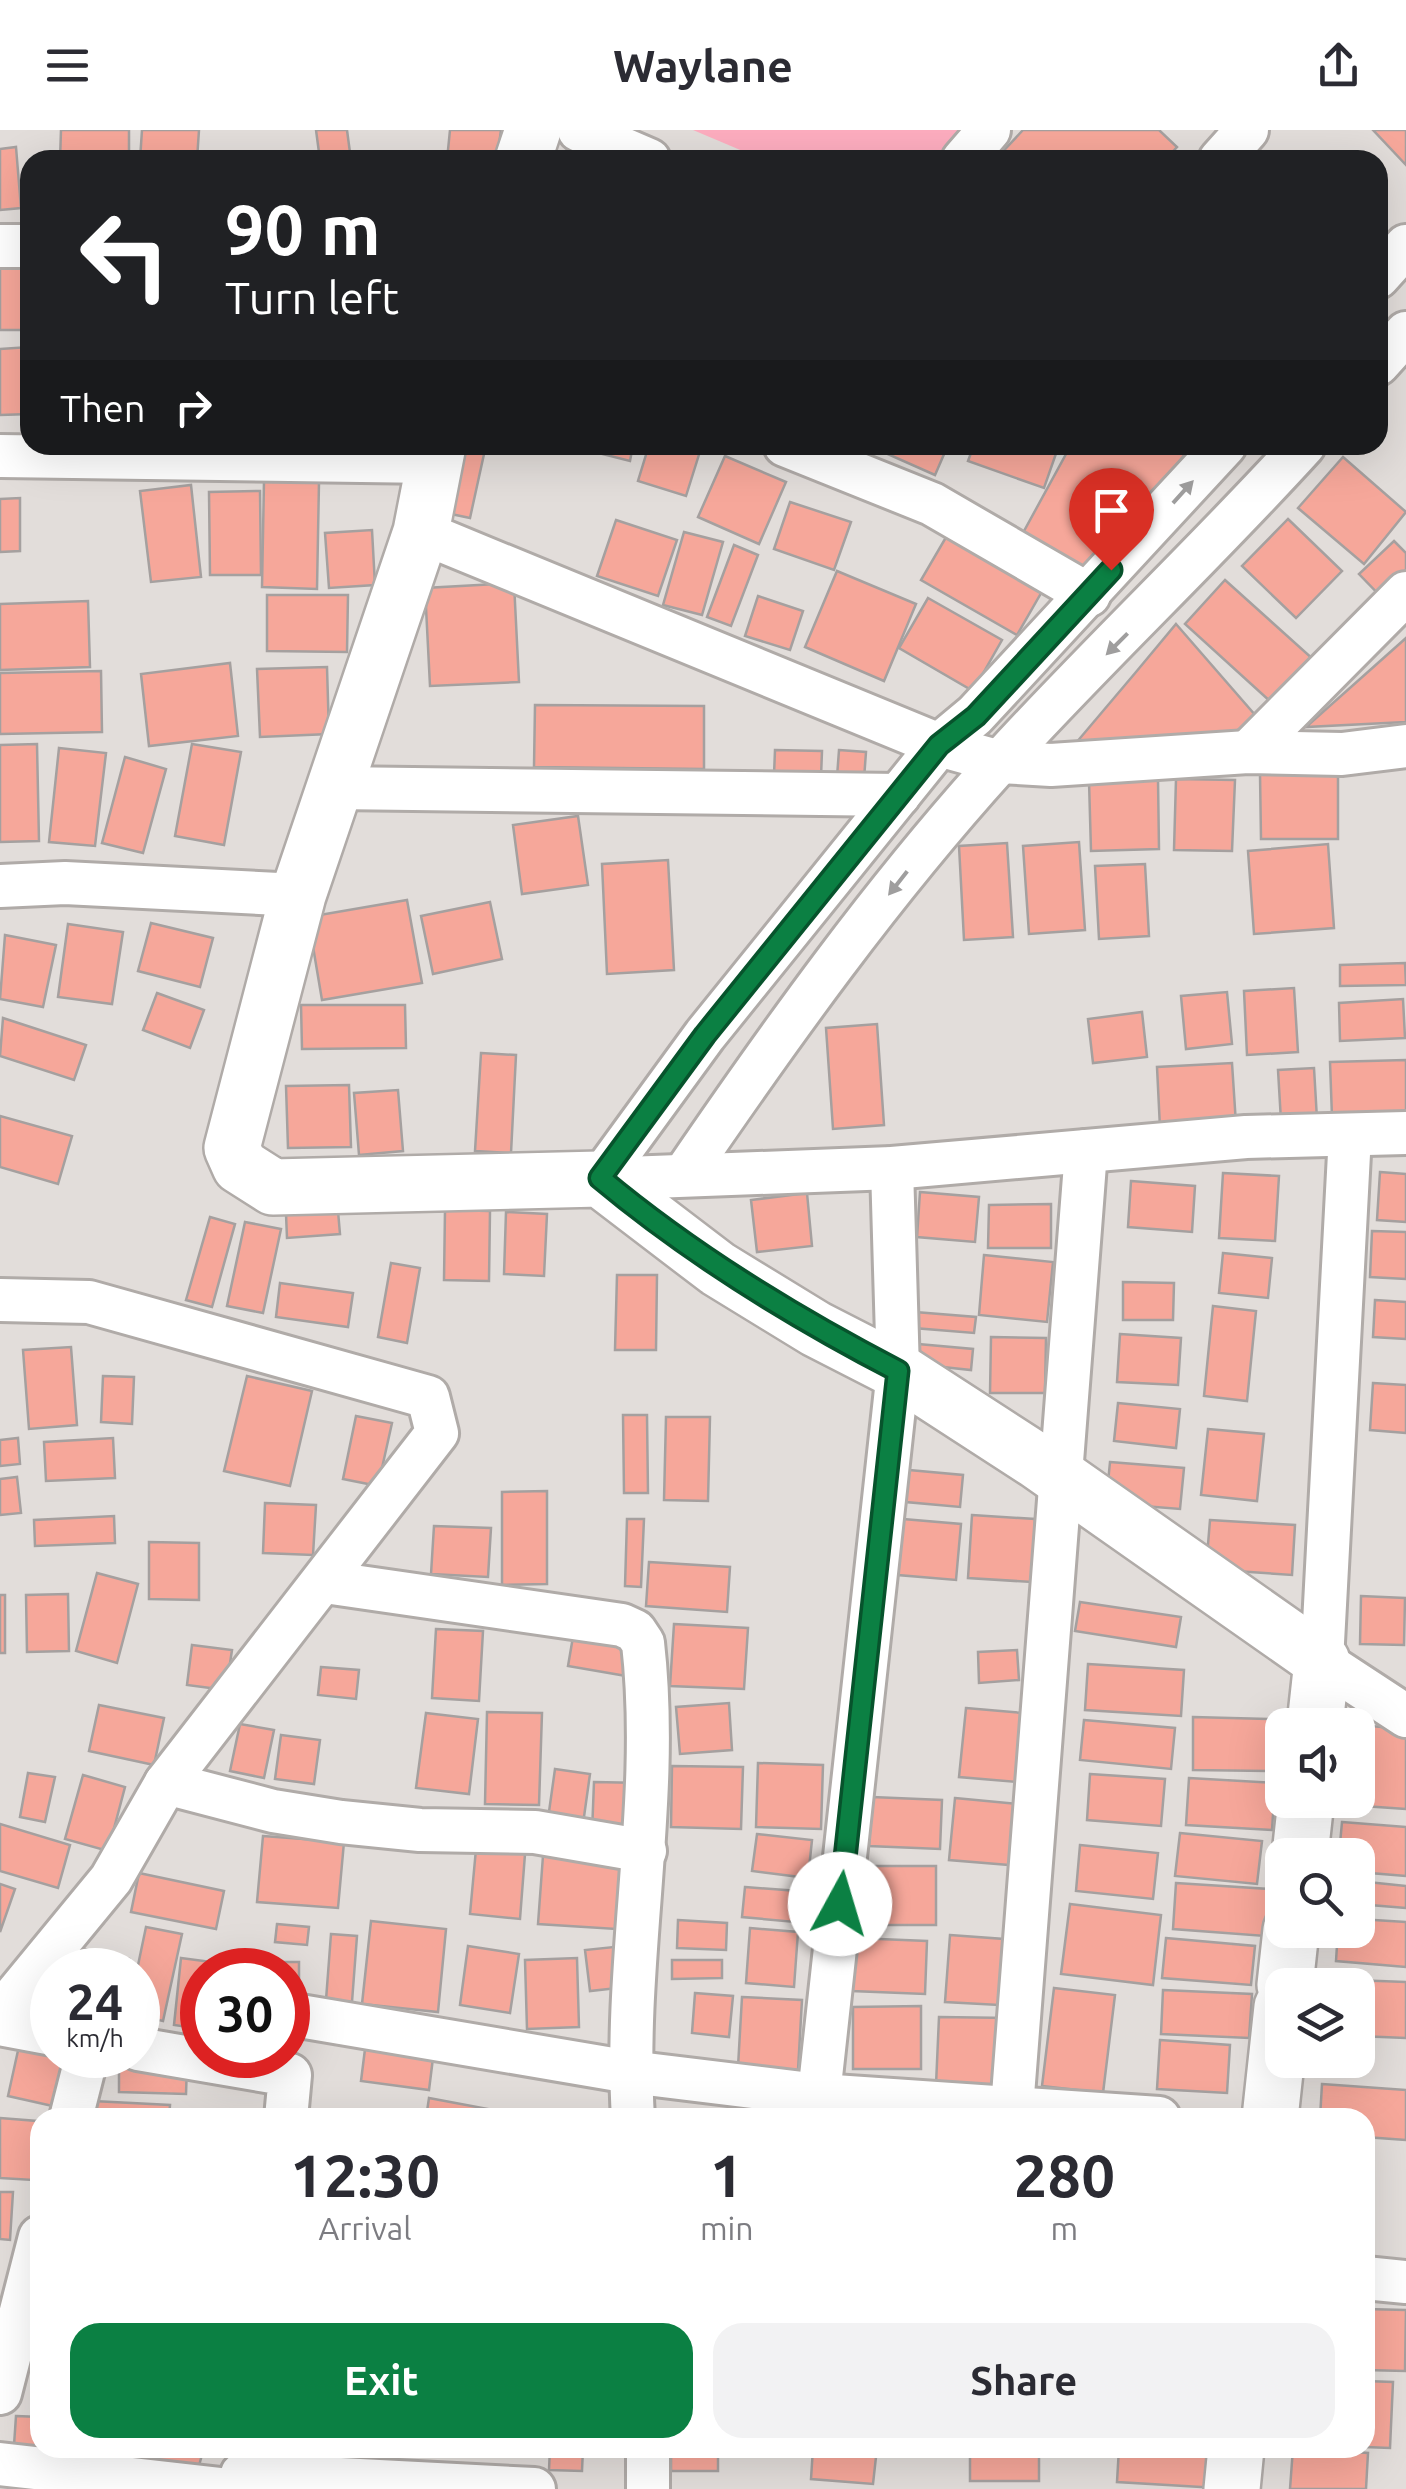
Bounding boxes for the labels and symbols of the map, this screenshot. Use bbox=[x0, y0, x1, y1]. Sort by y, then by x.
pin bbox=[1069, 468, 1154, 571]
one-way arrow bbox=[1171, 480, 1193, 505]
one-way arrow bbox=[1106, 631, 1130, 655]
one-way arrow bbox=[888, 870, 909, 896]
position arrow bbox=[788, 1852, 892, 1956]
speed limit sign: 30 bbox=[180, 1948, 310, 2078]

